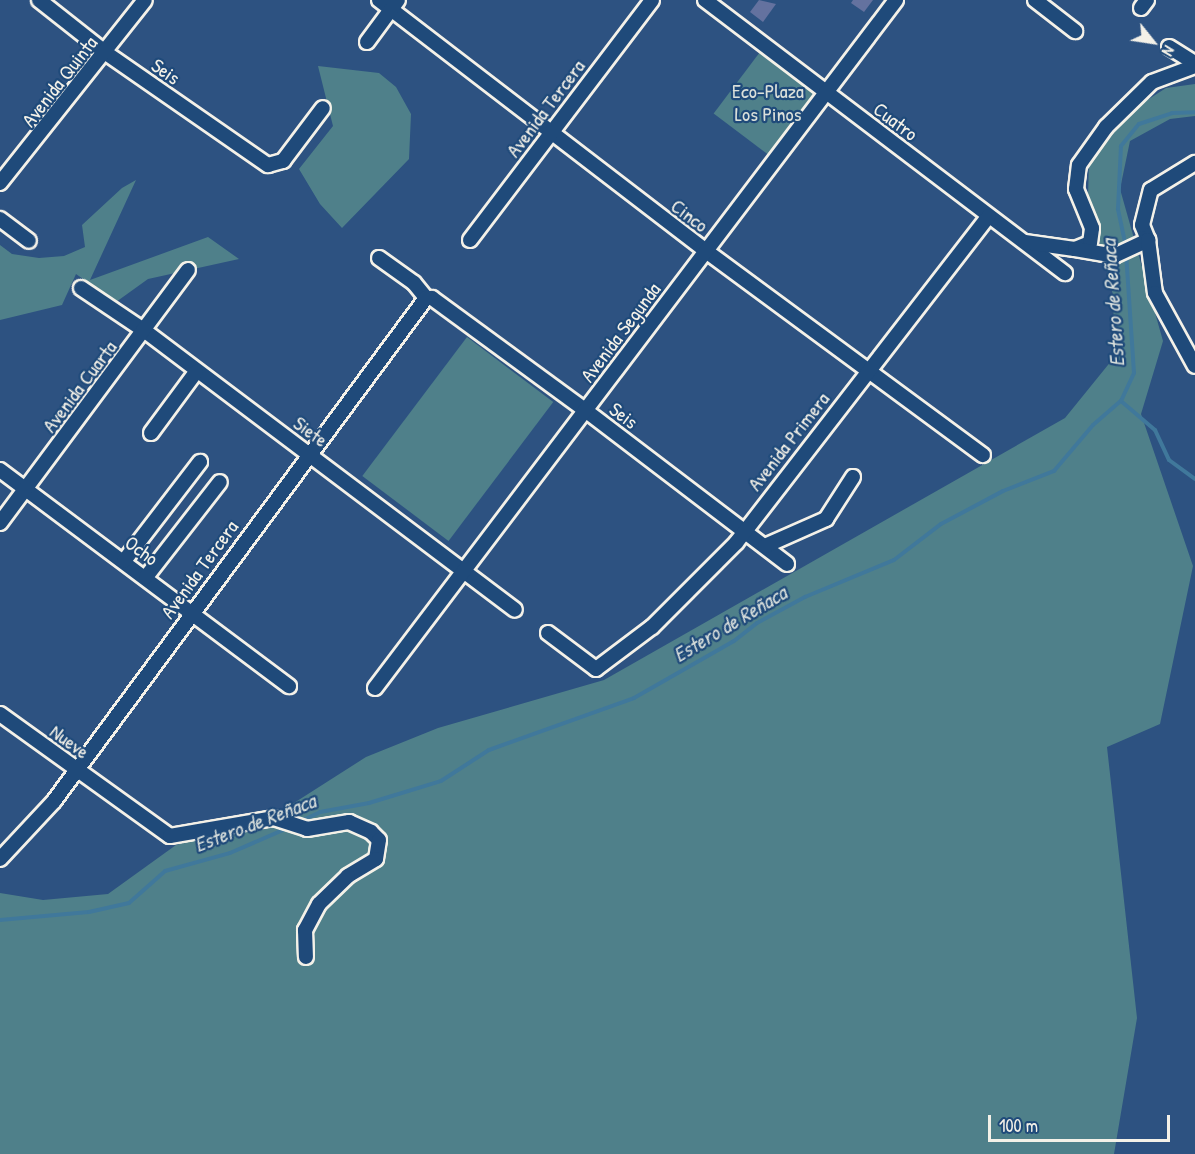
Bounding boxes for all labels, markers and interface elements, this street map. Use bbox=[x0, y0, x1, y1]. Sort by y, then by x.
north arrow bbox=[1123, 12, 1183, 72]
street label: Avenida Quinta bbox=[16, 31, 102, 131]
text: N bbox=[1157, 42, 1180, 60]
street label: Seis bbox=[147, 53, 185, 89]
street label: Avenida Tercera bbox=[501, 55, 589, 161]
park label: Eco-Plaza Los Pinos bbox=[732, 79, 804, 126]
street label: Cuatro bbox=[869, 97, 923, 145]
street label: Cinco bbox=[667, 193, 713, 237]
water label: Estero de Reñaca bbox=[1096, 238, 1130, 368]
street label: Avenida Segunda bbox=[575, 278, 665, 386]
street label: Avenida Cuarta bbox=[37, 335, 121, 437]
street label: Avenida Primera bbox=[742, 387, 834, 495]
street label: Seis bbox=[605, 397, 643, 433]
street label: Siete bbox=[289, 411, 333, 451]
street label: Avenida Tercera bbox=[155, 515, 243, 623]
street label: Ocho bbox=[121, 530, 163, 570]
water label: Estero de Reñaca bbox=[669, 580, 791, 668]
street label: Nueve bbox=[46, 719, 94, 763]
water label: Estero de Reñaca bbox=[191, 788, 319, 858]
scale bar bbox=[991, 1103, 1172, 1141]
text: 100 m bbox=[999, 1113, 1038, 1138]

